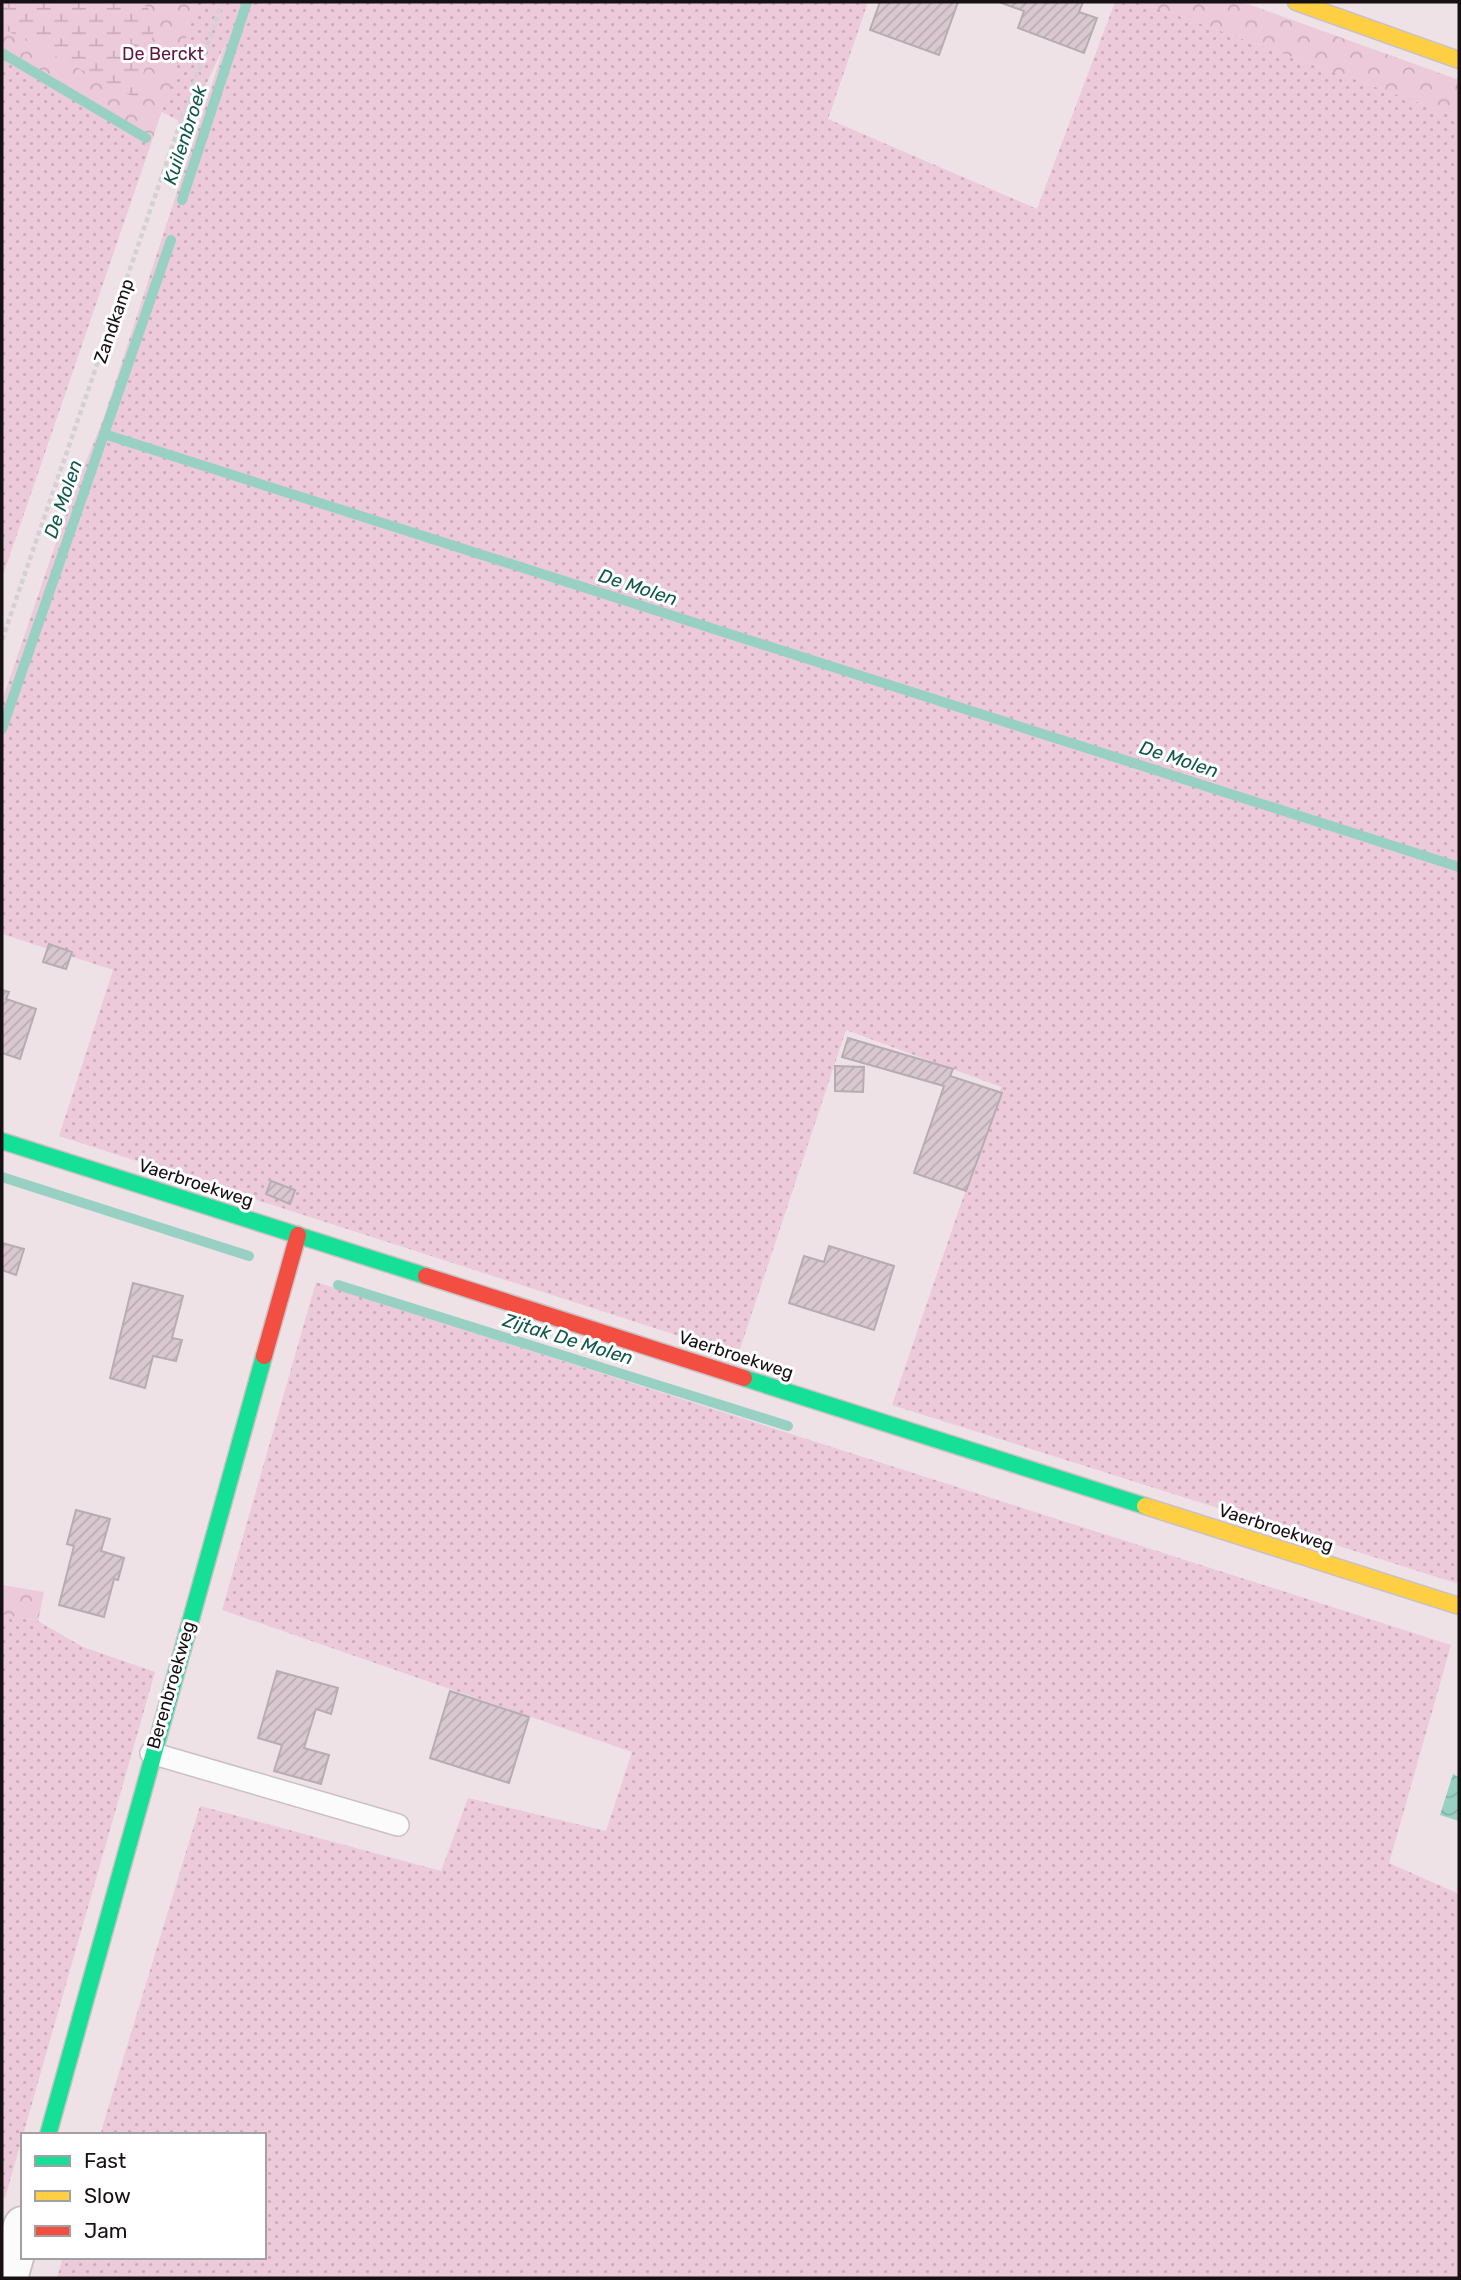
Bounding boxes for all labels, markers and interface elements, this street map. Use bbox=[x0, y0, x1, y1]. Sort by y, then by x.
park label: De Berckt bbox=[122, 43, 204, 65]
water label: Kuilenbroek bbox=[158, 82, 212, 188]
street label: Zandkamp bbox=[89, 276, 139, 366]
water label: De Molen bbox=[39, 457, 87, 541]
water label: De Molen bbox=[596, 564, 680, 610]
water label: De Molen bbox=[1137, 736, 1221, 782]
street label: Vaerbroekweg bbox=[136, 1154, 256, 1212]
water label: Zijtak De Molen bbox=[499, 1308, 636, 1370]
street label: Vaerbroekweg bbox=[676, 1326, 796, 1384]
street label: Vaerbroekweg bbox=[1216, 1499, 1336, 1557]
street label: Berenbroekweg bbox=[142, 1619, 200, 1751]
legend bbox=[21, 2133, 266, 2259]
text: Fast bbox=[84, 2148, 126, 2173]
text: Slow bbox=[84, 2183, 131, 2208]
text: Jam bbox=[84, 2218, 128, 2243]

